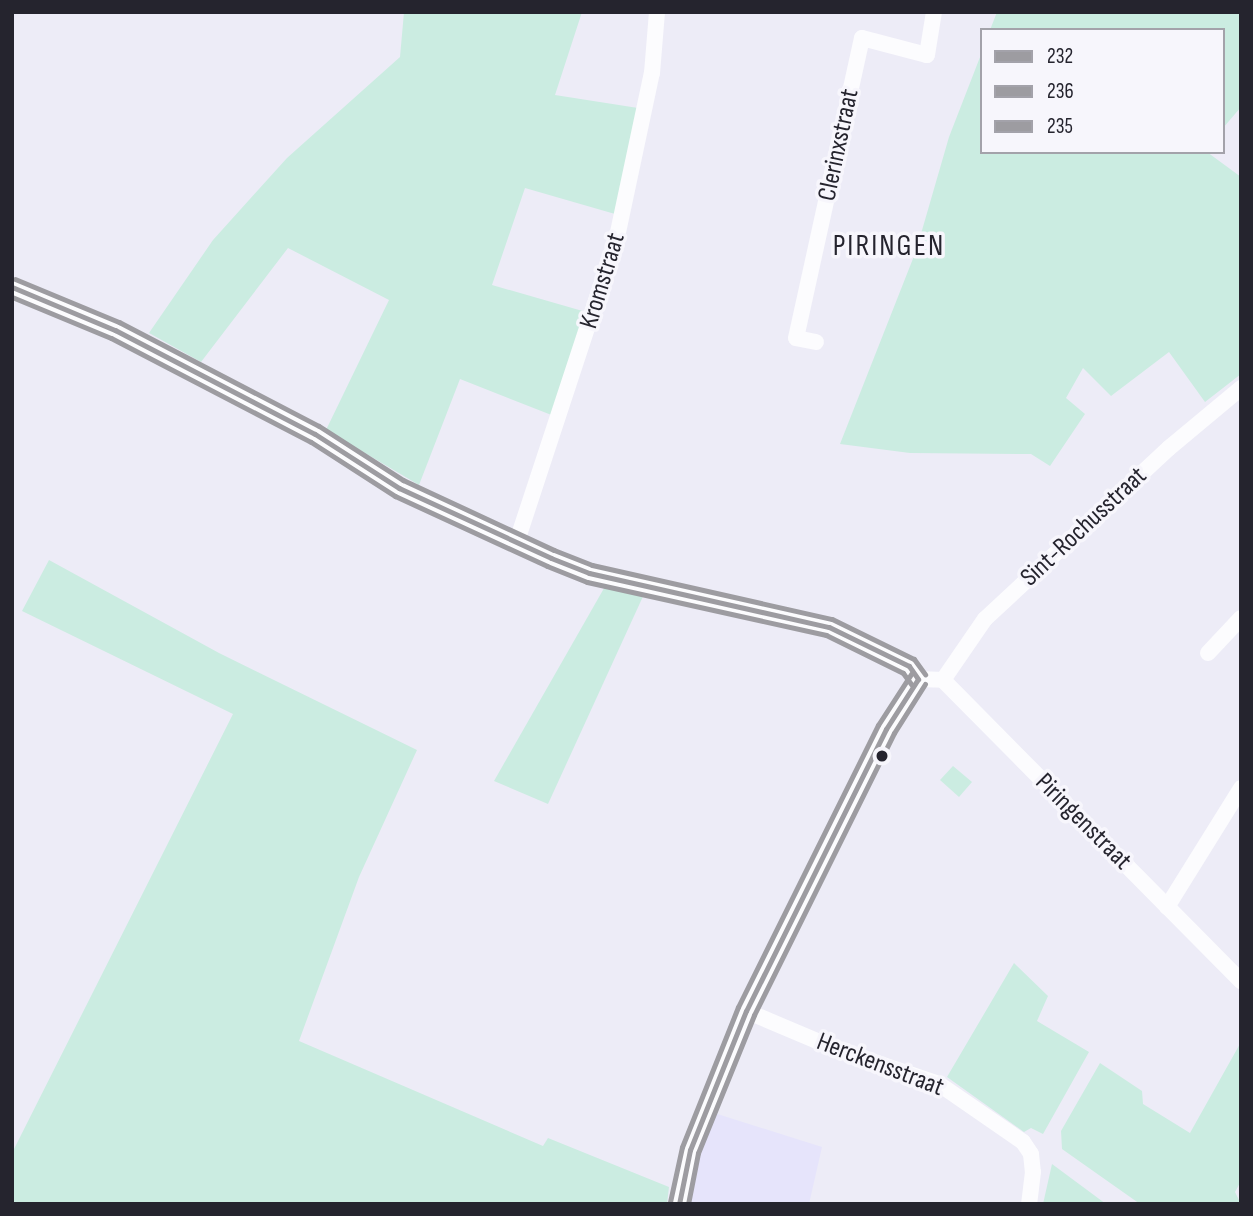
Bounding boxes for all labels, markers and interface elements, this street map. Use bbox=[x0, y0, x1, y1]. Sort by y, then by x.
legend bbox=[980, 28, 1225, 154]
text: 232 bbox=[1047, 44, 1073, 69]
text: 236 bbox=[1047, 79, 1074, 104]
street label: Clerinxstraat bbox=[812, 86, 866, 204]
text: 235 bbox=[1047, 114, 1073, 139]
district label: PIRINGEN bbox=[834, 228, 944, 264]
street label: Kromstraat bbox=[574, 229, 632, 333]
street label: Sint-Rochusstraat bbox=[1015, 461, 1153, 593]
unlabelled marker bbox=[875, 749, 889, 763]
street label: Piringenstraat bbox=[1028, 767, 1138, 877]
street label: Herckensstraat bbox=[812, 1027, 948, 1103]

